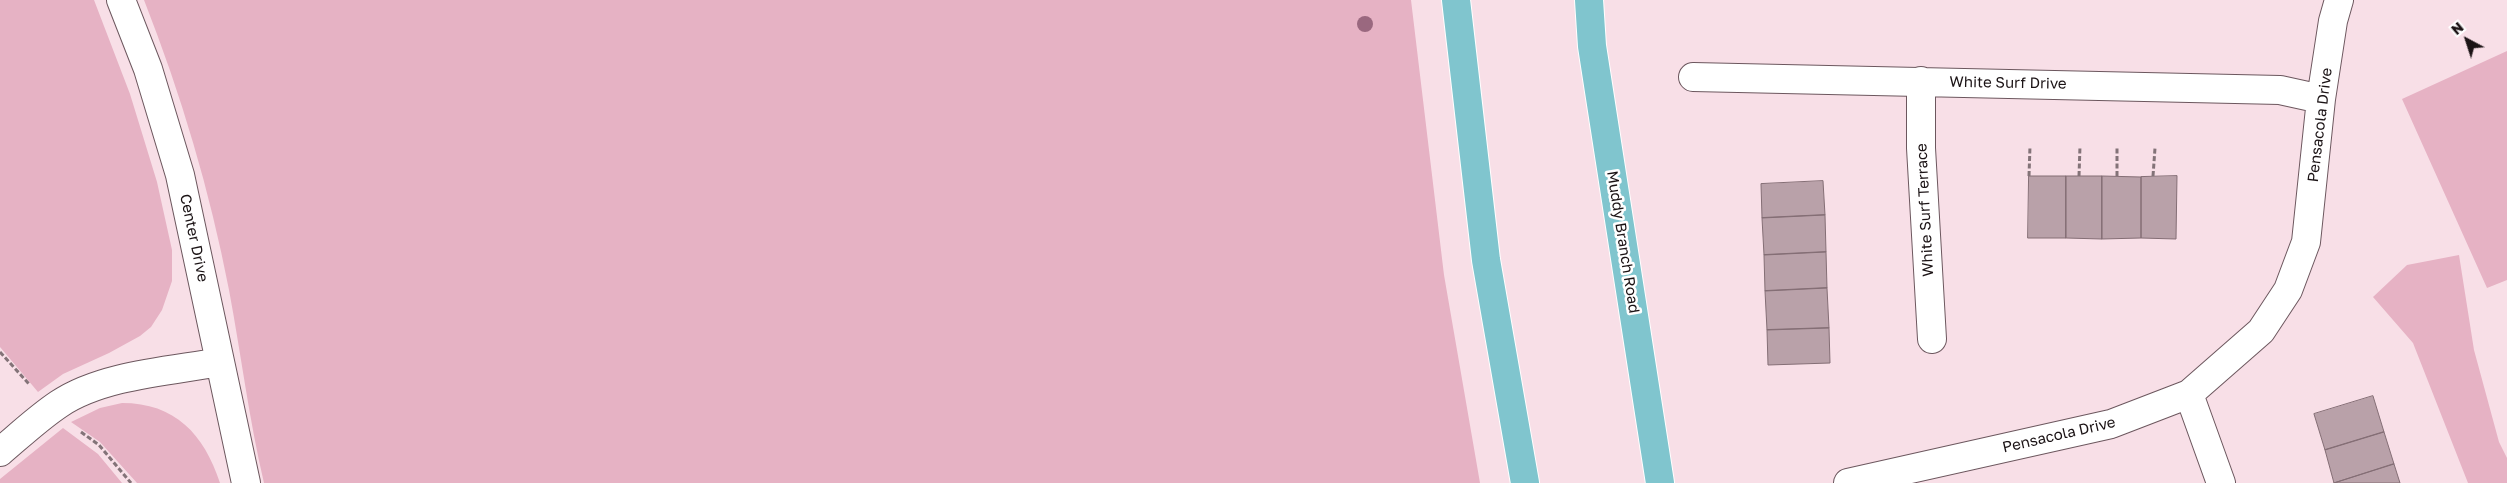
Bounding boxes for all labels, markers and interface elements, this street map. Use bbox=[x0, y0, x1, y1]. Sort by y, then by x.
north arrow bbox=[2442, 15, 2492, 65]
text: N bbox=[2447, 18, 2467, 38]
street label: Pensacola Drive bbox=[2304, 67, 2336, 183]
street label: White Surf Drive bbox=[1949, 73, 2067, 93]
street label: White Surf Terrace bbox=[1913, 143, 1937, 277]
street label: Muddy Branch Road bbox=[1603, 170, 1643, 314]
street label: Center Drive bbox=[176, 192, 212, 284]
street label: Pensacola Drive bbox=[2001, 413, 2117, 457]

